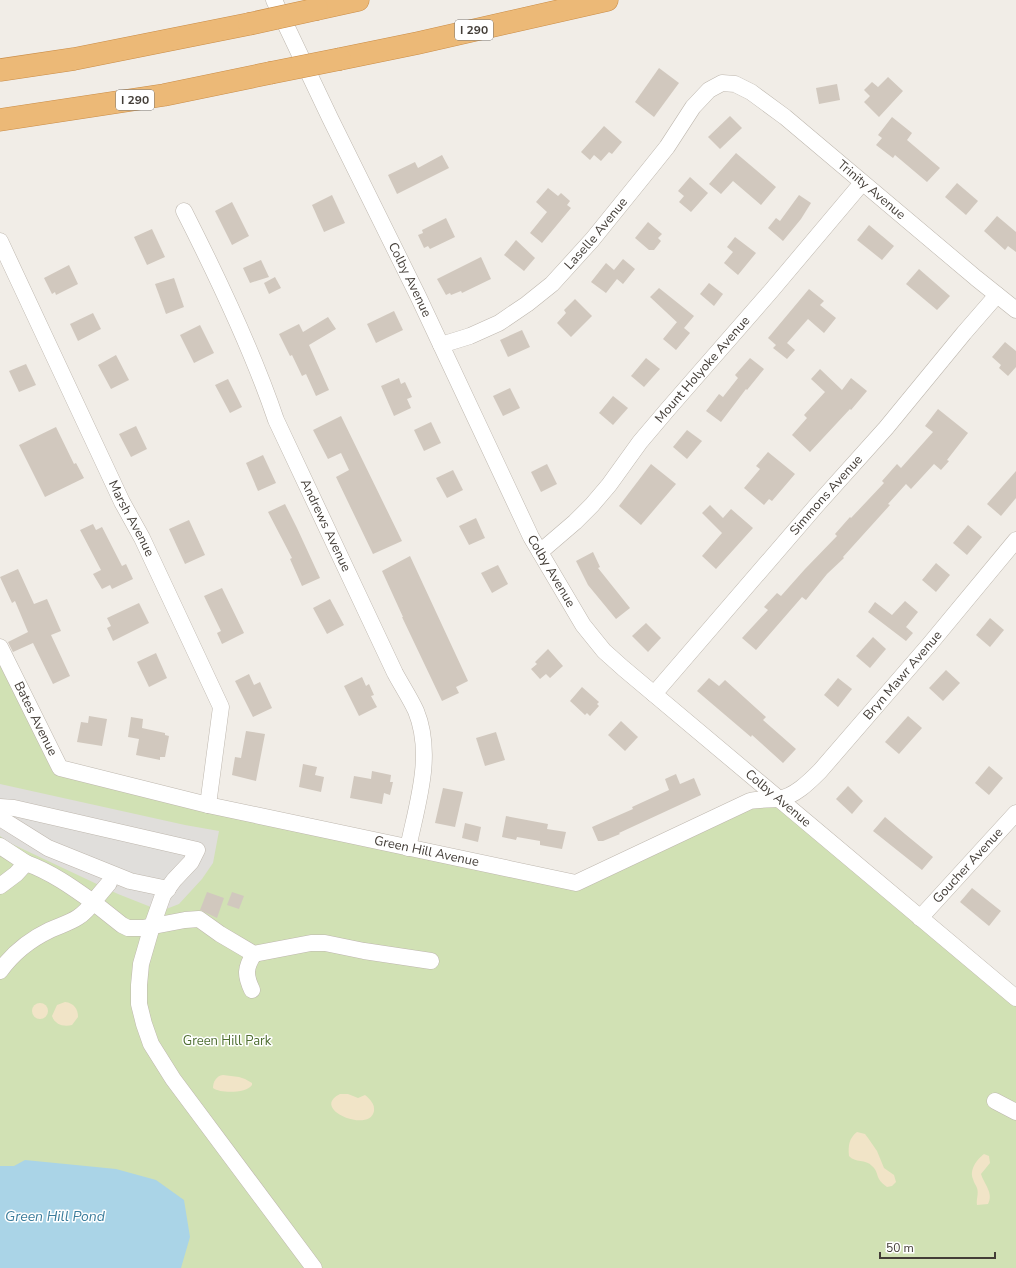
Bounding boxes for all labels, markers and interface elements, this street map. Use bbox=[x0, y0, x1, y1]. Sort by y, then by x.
road number: I 290 bbox=[455, 20, 493, 40]
road number: I 290 bbox=[116, 90, 154, 110]
street label: Trinity Avenue bbox=[834, 156, 909, 224]
street label: Laselle Avenue bbox=[560, 194, 632, 274]
street label: Colby Avenue bbox=[384, 239, 436, 320]
street label: Mount Holyoke Avenue bbox=[651, 312, 754, 427]
street label: Simmons Avenue bbox=[786, 451, 867, 539]
street label: Andrews Avenue bbox=[296, 476, 355, 575]
street label: Marsh Avenue bbox=[104, 477, 159, 560]
street label: Colby Avenue bbox=[523, 532, 580, 611]
street label: Bryn Mawr Avenue bbox=[859, 627, 946, 724]
street label: Bates Avenue bbox=[9, 678, 62, 759]
street label: Colby Avenue bbox=[741, 765, 815, 831]
street label: Goucher Avenue bbox=[929, 824, 1007, 907]
street label: Green Hill Avenue bbox=[372, 831, 481, 871]
park label: Green Hill Park bbox=[183, 1032, 272, 1050]
water label: Green Hill Pond bbox=[5, 1207, 106, 1226]
scale bar bbox=[880, 1234, 995, 1260]
text: 50 m bbox=[886, 1240, 914, 1256]

